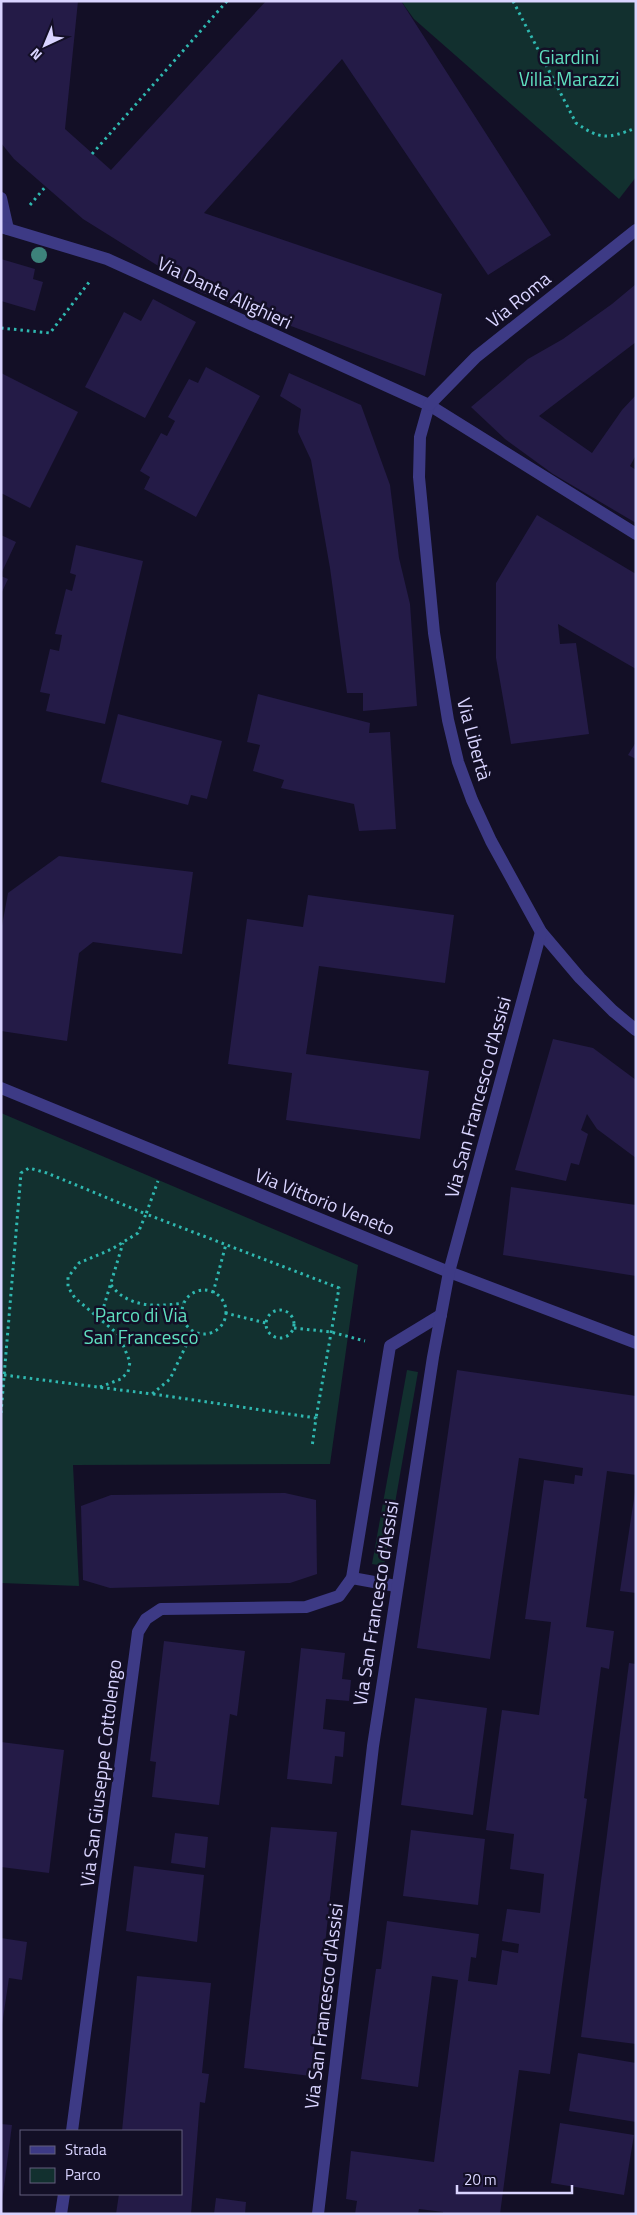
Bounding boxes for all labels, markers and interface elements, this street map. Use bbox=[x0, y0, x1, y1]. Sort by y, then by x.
north arrow bbox=[20, 20, 70, 70]
park label: Giardini Villa Marazzi bbox=[519, 42, 619, 93]
text: N bbox=[25, 44, 46, 66]
street label: Via Dante Alighieri bbox=[153, 248, 297, 336]
street label: Via Roma bbox=[479, 264, 557, 334]
street label: Via Libertà bbox=[450, 694, 500, 784]
street label: Via San Francesco d'Assisi bbox=[436, 993, 518, 1201]
street label: Via Vittorio Veneto bbox=[251, 1160, 399, 1242]
park label: Parco di Via San Francesco bbox=[84, 1300, 198, 1351]
street label: Via San Francesco d'Assisi bbox=[344, 1498, 406, 1708]
street label: Via San Giuseppe Cottolengo bbox=[72, 1658, 128, 1888]
street label: Via San Francesco d'Assisi bbox=[296, 1901, 350, 2111]
legend bbox=[20, 2130, 182, 2195]
text: Strada bbox=[65, 2138, 107, 2161]
scale bar bbox=[457, 2162, 572, 2194]
text: Parco bbox=[65, 2163, 101, 2186]
text: 20 m bbox=[464, 2168, 497, 2191]

